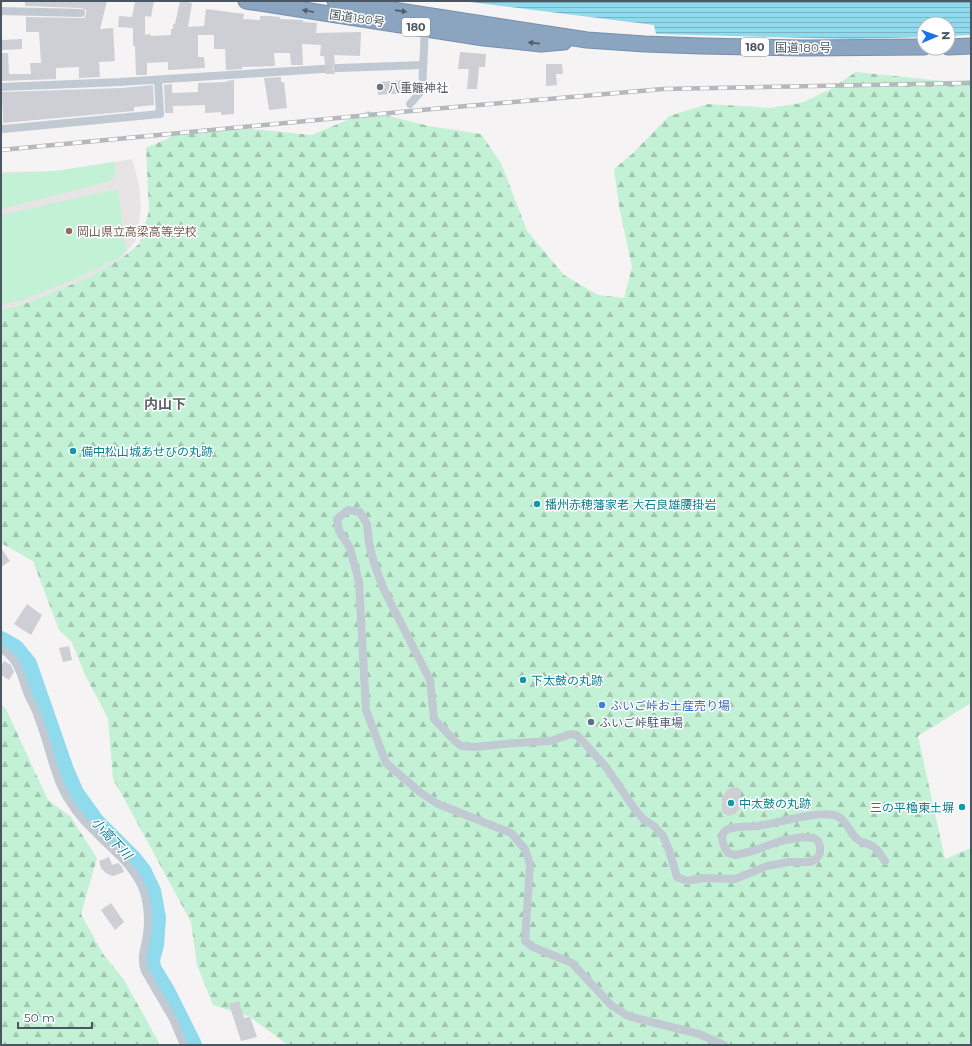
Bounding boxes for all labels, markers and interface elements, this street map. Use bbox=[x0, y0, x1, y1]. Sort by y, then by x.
street label: 国道180号 bbox=[328, 7, 386, 29]
one-way arrow bbox=[302, 8, 314, 14]
one-way arrow bbox=[395, 8, 407, 14]
north arrow bbox=[916, 16, 956, 56]
road number: 180 bbox=[402, 18, 430, 36]
text: N bbox=[939, 31, 953, 40]
road number: 180 bbox=[741, 38, 769, 56]
one-way arrow bbox=[528, 40, 540, 46]
street label: 国道180号 bbox=[775, 40, 831, 55]
place label: 八重籬神社 bbox=[388, 80, 448, 95]
marker: 八重籬神社 bbox=[375, 82, 385, 92]
place label: 岡山県立高梁高等学校 bbox=[77, 224, 197, 239]
marker: 岡山県立高梁高等学校 bbox=[64, 226, 74, 236]
district label: 内山下 bbox=[144, 395, 186, 413]
place label: 備中松山城あせびの丸跡 bbox=[81, 444, 213, 459]
marker: 備中松山城あせびの丸跡 bbox=[68, 446, 78, 456]
place label: 播州赤穂藩家老 大石良雄腰掛岩 bbox=[545, 497, 716, 512]
marker: 播州赤穂藩家老 大石良雄腰掛岩 bbox=[532, 499, 542, 509]
place label: 下太鼓の丸跡 bbox=[531, 673, 603, 688]
marker: 下太鼓の丸跡 bbox=[518, 675, 528, 685]
place label: ふいご峠お土産売り場 bbox=[610, 698, 730, 713]
marker: ふいご峠お土産売り場 bbox=[597, 700, 607, 710]
place label: ふいご峠駐車場 bbox=[599, 715, 683, 730]
marker: ふいご峠駐車場 bbox=[586, 717, 596, 727]
place label: 中太鼓の丸跡 bbox=[739, 796, 811, 811]
marker: 中太鼓の丸跡 bbox=[726, 798, 736, 808]
place label: 三の平櫓東土塀 bbox=[870, 800, 954, 815]
marker: 三の平櫓東土塀 bbox=[957, 802, 967, 812]
water label: 小高下川 bbox=[88, 814, 137, 864]
scale bar bbox=[18, 1004, 92, 1030]
text: 50 m bbox=[24, 1010, 55, 1025]

